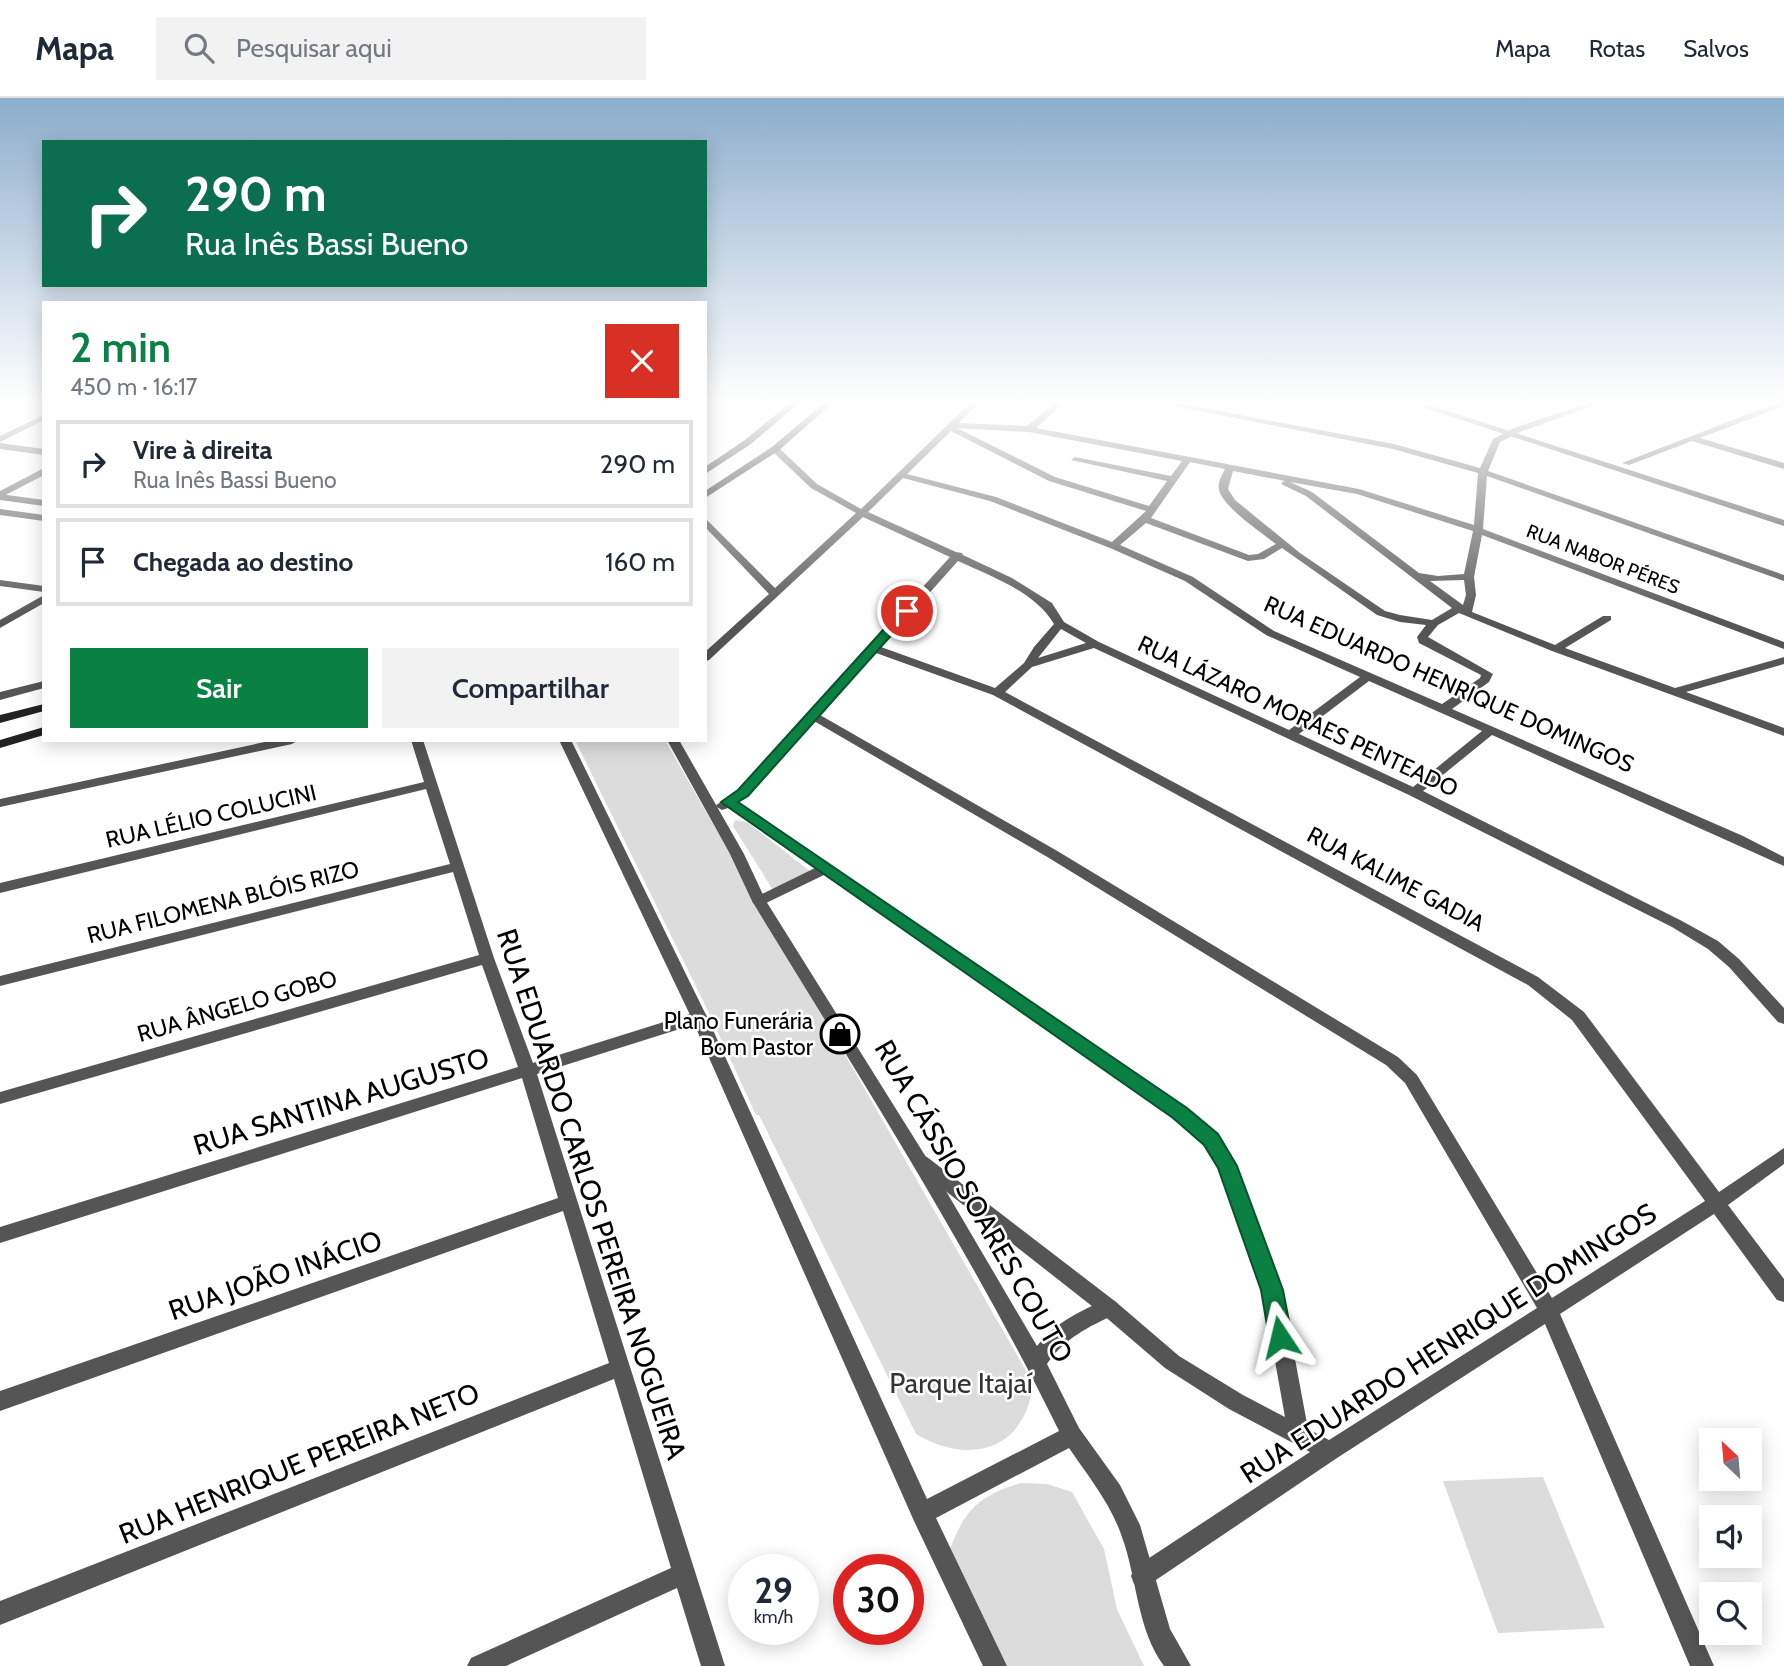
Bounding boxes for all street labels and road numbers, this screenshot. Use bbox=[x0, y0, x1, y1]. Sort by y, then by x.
street label: RUA NABOR PÉRES bbox=[1523, 518, 1683, 599]
street label: RUA EDUARDO HENRIQUE DOMINGOS bbox=[1260, 590, 1638, 778]
street label: RUA LÁZARO MORAES PENTEADO bbox=[1133, 628, 1463, 803]
street label: RUA LÉLIO COLUCINI bbox=[103, 777, 319, 854]
street label: RUA KALIME GADIA bbox=[1303, 820, 1489, 938]
street label: RUA FILOMENA BLÓIS RIZO bbox=[84, 855, 362, 949]
street label: RUA EDUARDO CARLOS PEREIRA NOGUEIRA bbox=[490, 924, 694, 1464]
street label: RUA ÂNGELO GOBO bbox=[134, 964, 340, 1048]
street label: RUA CÁSSIO SOARES COUTO bbox=[868, 1034, 1080, 1368]
street label: RUA SANTINA AUGUSTO bbox=[189, 1040, 493, 1162]
street label: RUA EDUARDO HENRIQUE DOMINGOS bbox=[1234, 1196, 1662, 1490]
street label: RUA JOÃO INÁCIO bbox=[164, 1223, 386, 1327]
street label: RUA HENRIQUE PEREIRA NETO bbox=[114, 1375, 484, 1551]

